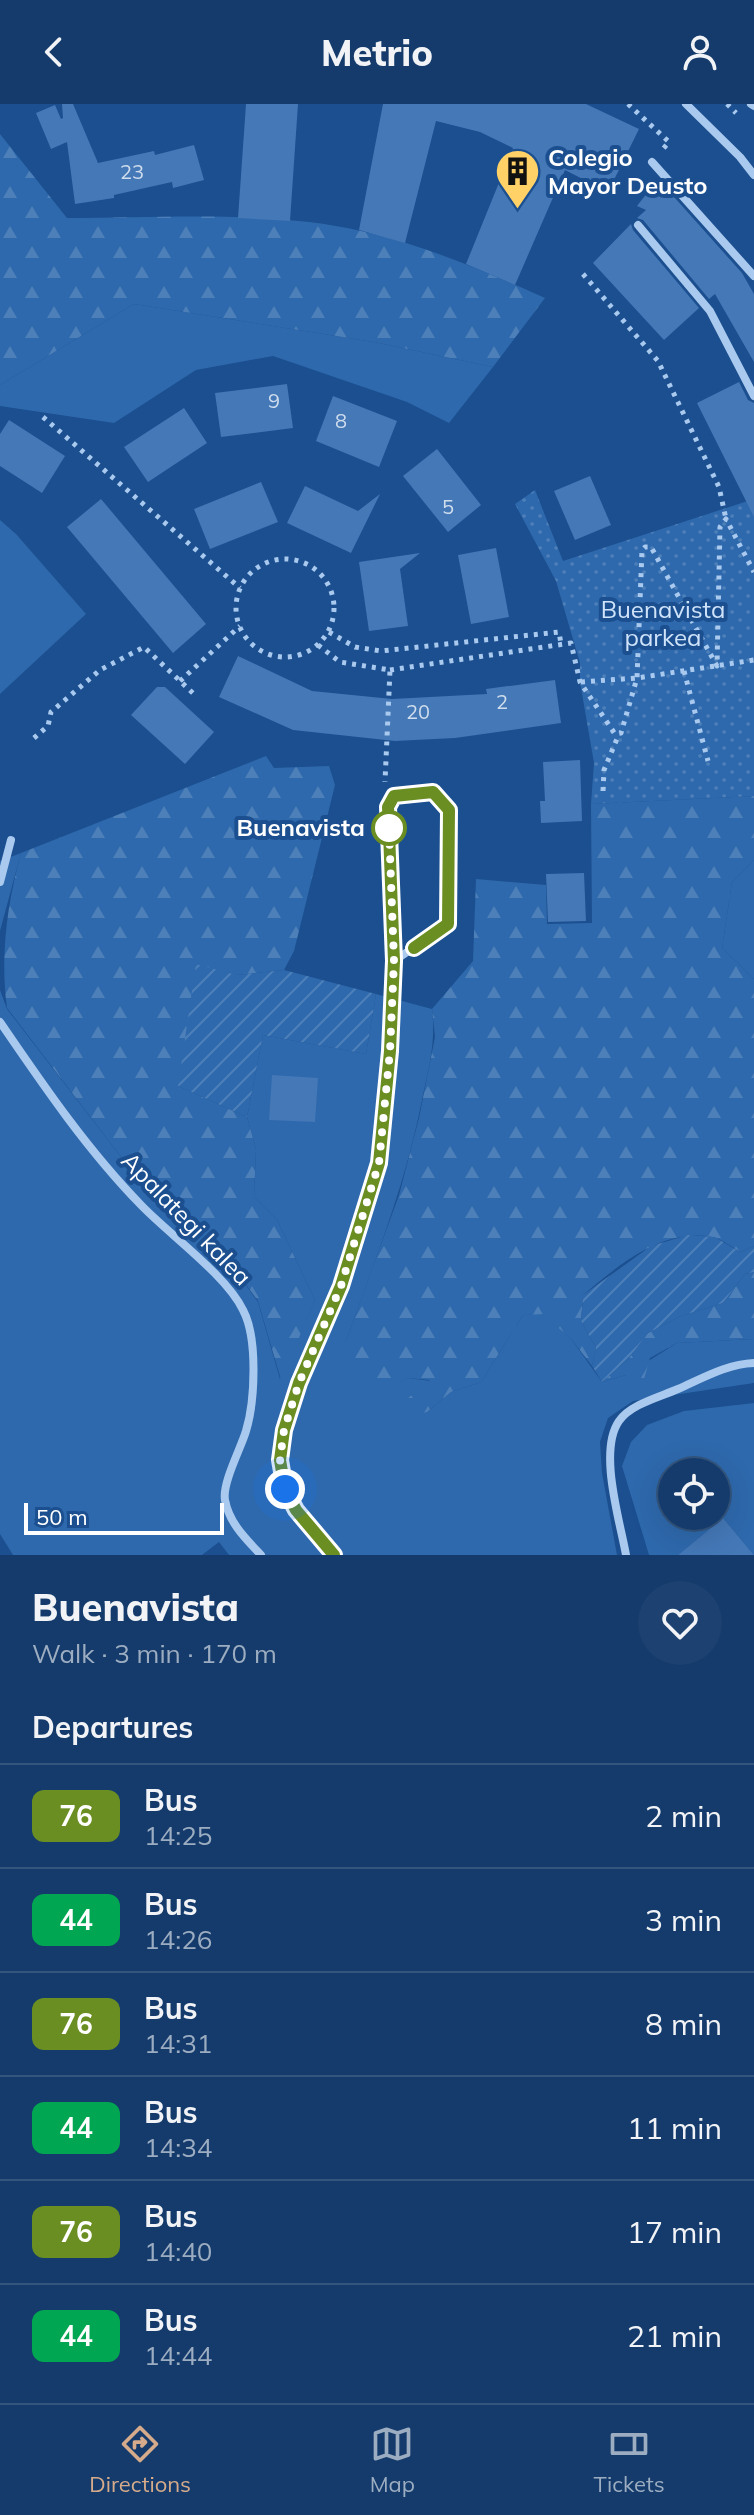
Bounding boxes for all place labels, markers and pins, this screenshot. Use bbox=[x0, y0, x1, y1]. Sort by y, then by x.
place label: Colegio Mayor Deusto bbox=[548, 142, 707, 200]
building icon: Colegio Mayor Deusto bbox=[493, 148, 541, 211]
marker: Buenavista bbox=[372, 811, 406, 845]
place label: Buenavista bbox=[237, 812, 365, 842]

